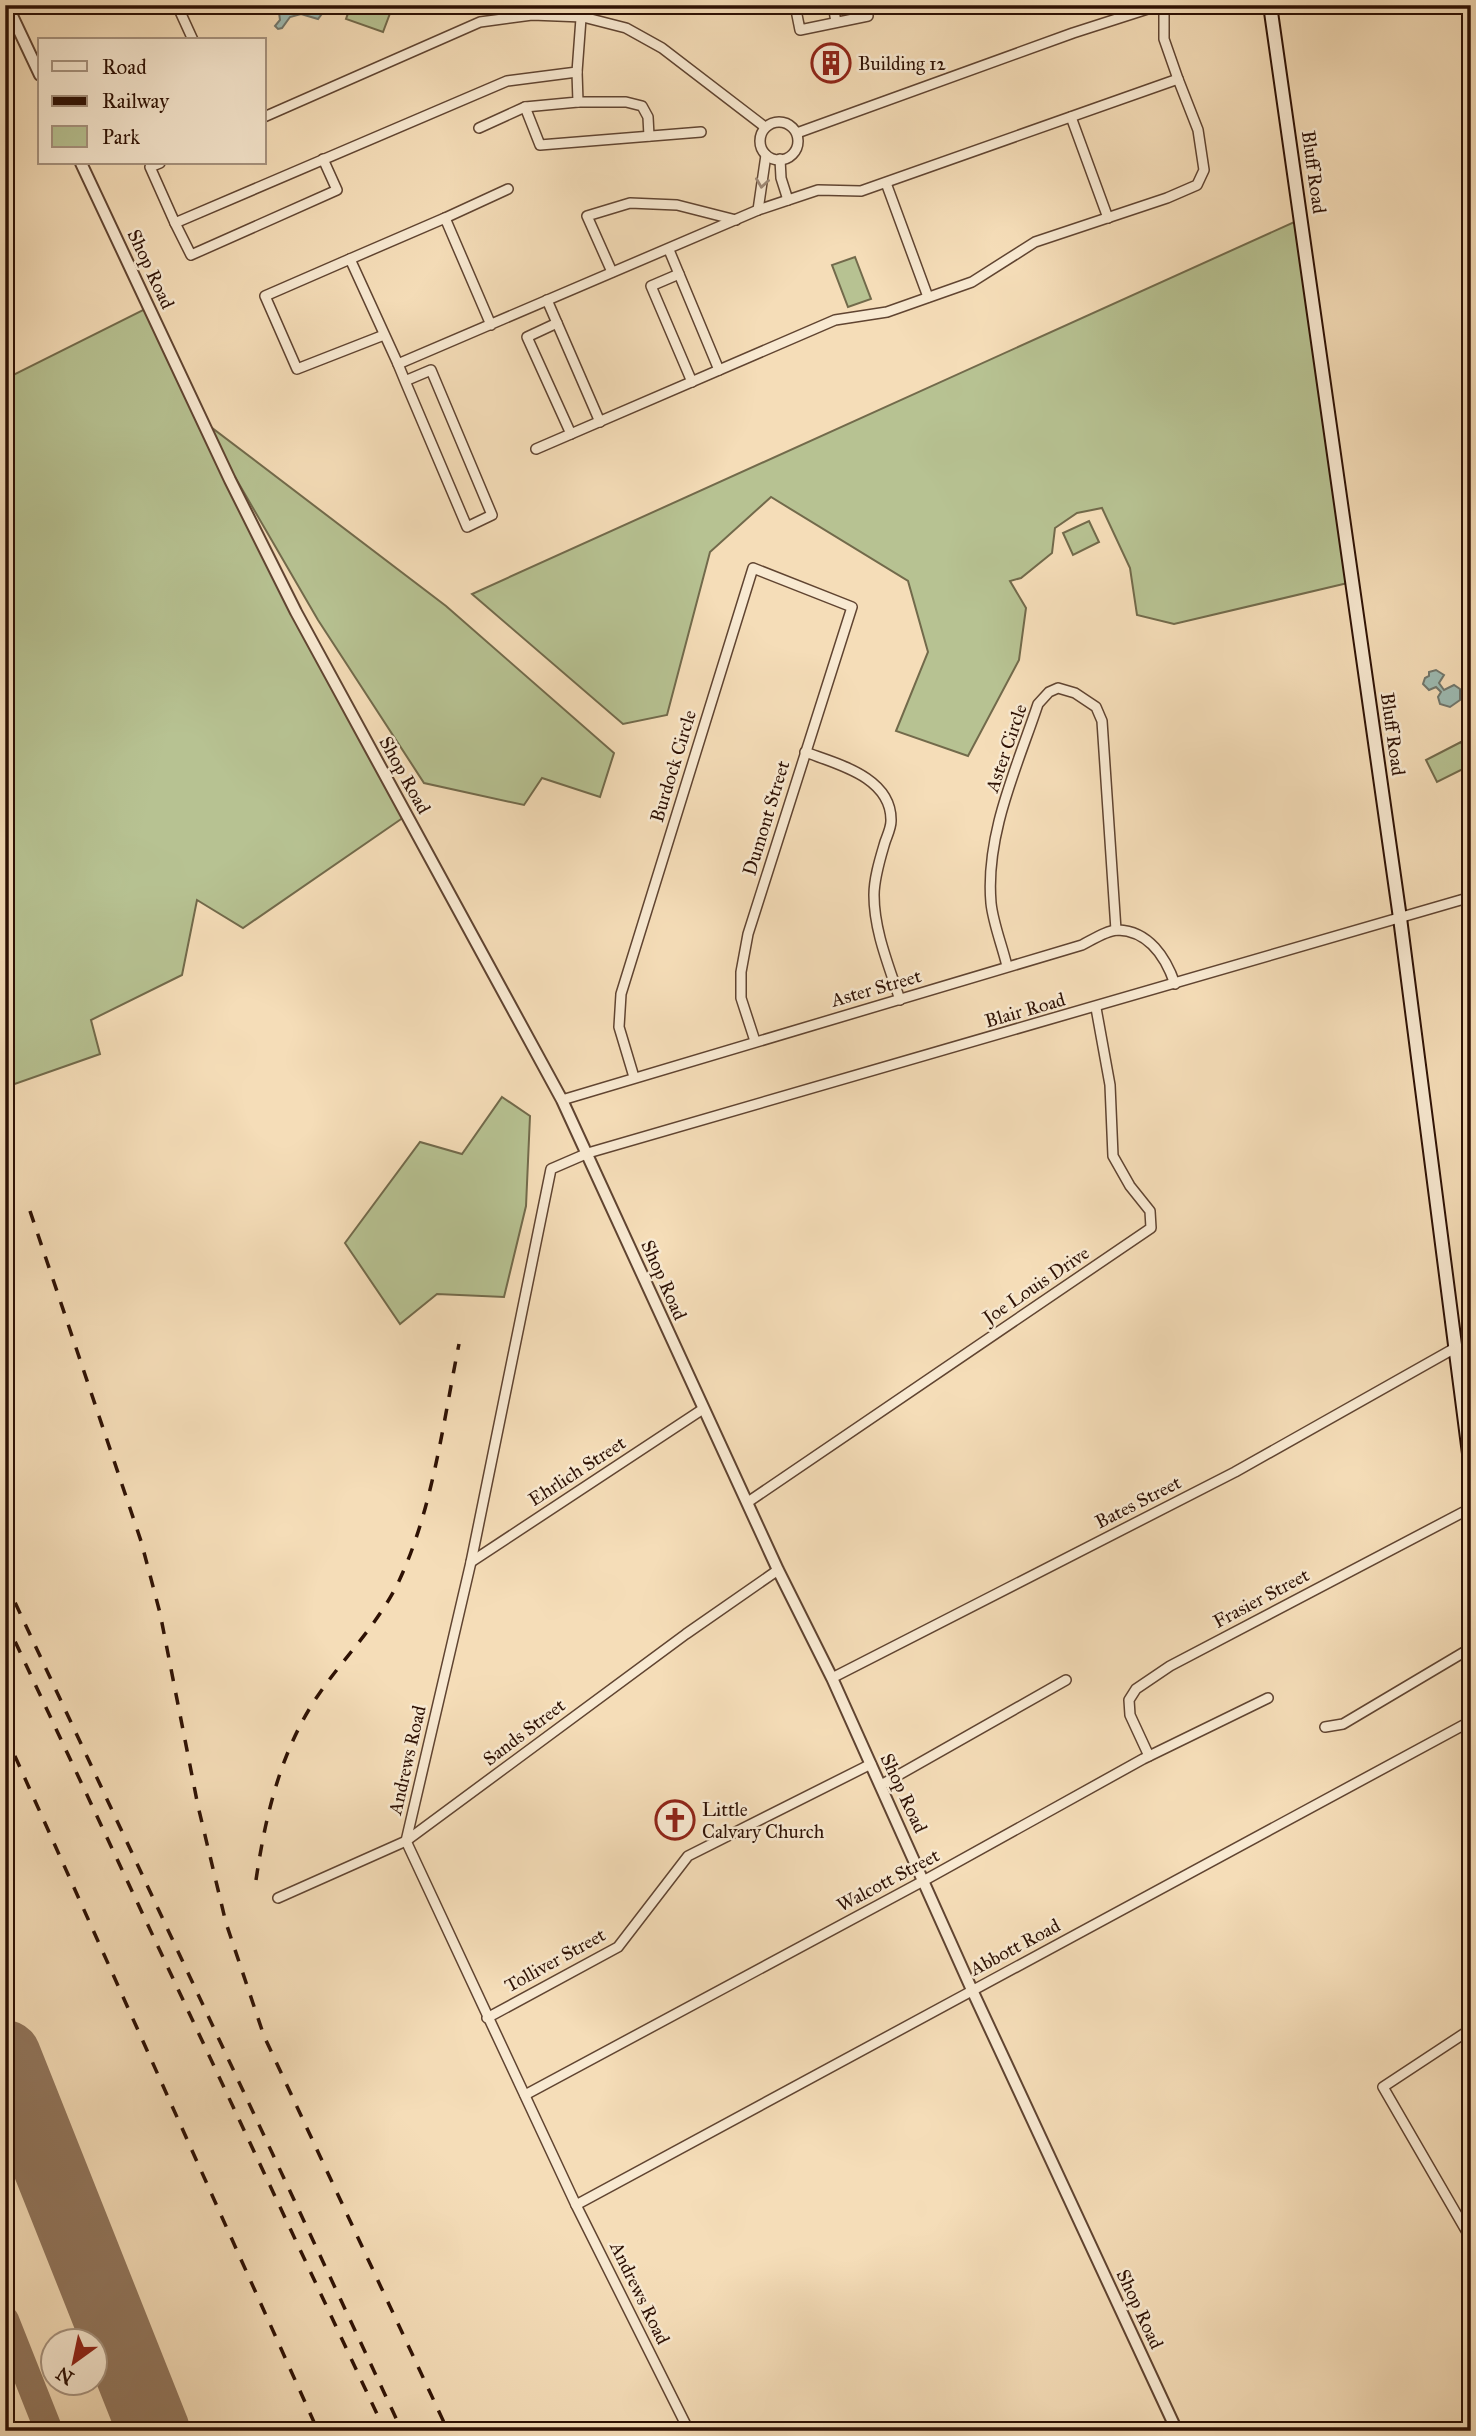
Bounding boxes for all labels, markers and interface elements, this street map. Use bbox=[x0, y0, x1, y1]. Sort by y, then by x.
legend bbox=[38, 38, 266, 164]
building icon: Building 12 bbox=[810, 42, 852, 84]
place label: Building 12 bbox=[858, 52, 946, 76]
text: Road bbox=[102, 54, 147, 80]
text: Railway bbox=[102, 88, 170, 114]
text: Park bbox=[102, 124, 140, 150]
street label: Bluff Road bbox=[1297, 129, 1331, 215]
one-way arrow bbox=[755, 177, 770, 189]
street label: Shop Road bbox=[123, 226, 180, 313]
street label: Bluff Road bbox=[1376, 691, 1410, 777]
street label: Aster Circle bbox=[980, 701, 1032, 796]
street label: Burdock Circle bbox=[645, 707, 701, 825]
street label: Shop Road bbox=[374, 732, 436, 818]
street label: Dumont Street bbox=[738, 758, 794, 878]
street label: Aster Street bbox=[827, 964, 924, 1012]
street label: Blair Road bbox=[982, 987, 1068, 1032]
street label: Shop Road bbox=[636, 1236, 692, 1324]
street label: Joe Louis Drive bbox=[977, 1241, 1094, 1331]
street label: Ehrlich Street bbox=[524, 1431, 630, 1511]
street label: Bates Street bbox=[1091, 1470, 1185, 1533]
street label: Frasier Street bbox=[1209, 1563, 1313, 1633]
street label: Sands Street bbox=[478, 1693, 570, 1770]
street label: Andrews Road bbox=[383, 1703, 431, 1818]
street label: Shop Road bbox=[876, 1750, 933, 1837]
place label: Little Calvary Church bbox=[702, 1798, 825, 1843]
church icon: Little Calvary Church bbox=[654, 1799, 696, 1841]
street label: Walcott Street bbox=[833, 1843, 943, 1917]
street label: Abbott Road bbox=[965, 1913, 1065, 1981]
street label: Tolliver Street bbox=[501, 1923, 610, 1997]
street label: Andrews Road bbox=[605, 2237, 675, 2349]
street label: Shop Road bbox=[1112, 2266, 1169, 2353]
north arrow bbox=[38, 2328, 108, 2398]
text: N bbox=[52, 2362, 78, 2390]

